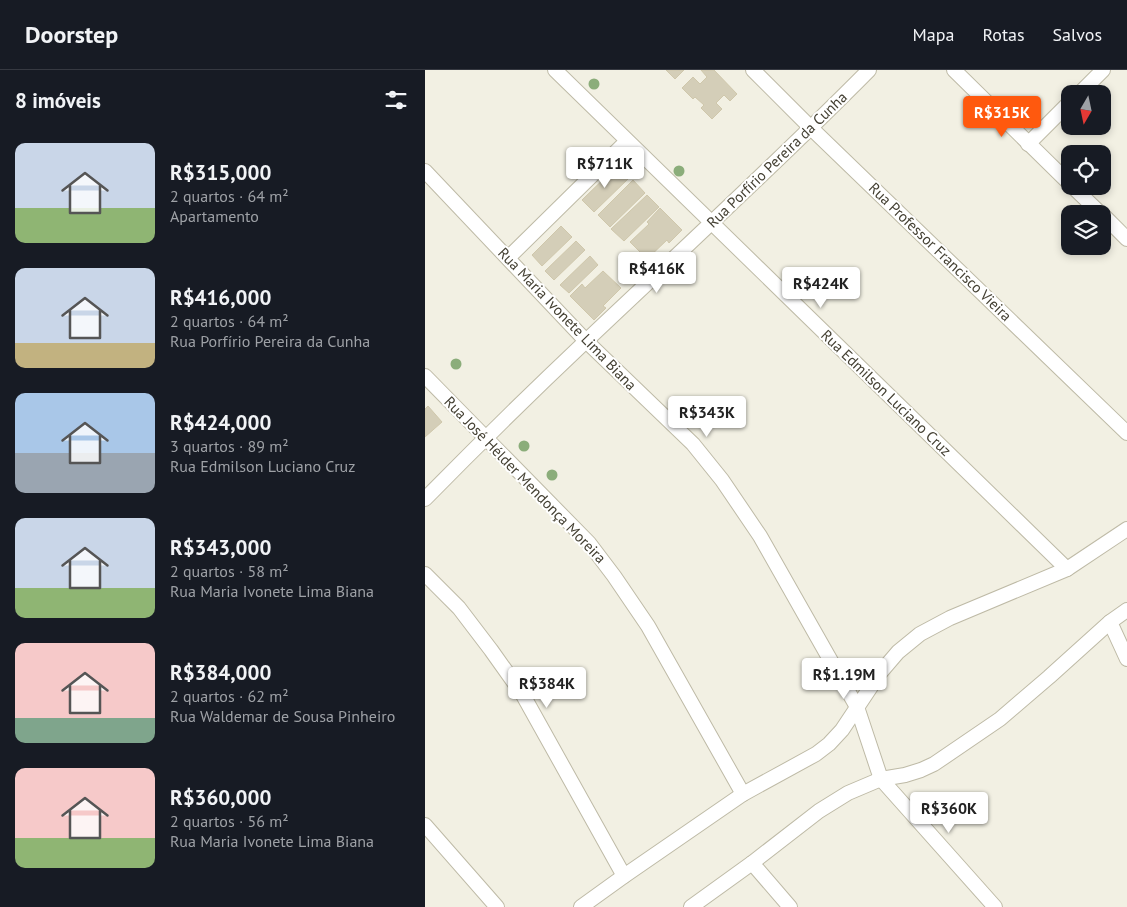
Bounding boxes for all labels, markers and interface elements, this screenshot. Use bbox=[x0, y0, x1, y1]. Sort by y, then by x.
text: Doorstep bbox=[25, 19, 118, 50]
text: Mapa bbox=[913, 23, 954, 46]
text: Rotas bbox=[982, 23, 1025, 46]
text: Salvos bbox=[1053, 23, 1102, 46]
north arrow bbox=[1061, 85, 1111, 135]
map controls bbox=[1061, 85, 1111, 255]
icon: filters bbox=[382, 86, 410, 114]
text: 8 imóveis bbox=[15, 87, 101, 114]
street label: Rua Porfírio Pereira da Cunha bbox=[703, 88, 851, 232]
pin: R$315K bbox=[961, 96, 1043, 138]
text: R$315K bbox=[974, 102, 1030, 122]
button: locate bbox=[1061, 145, 1111, 195]
pin: R$711K bbox=[564, 146, 646, 189]
text: R$711K bbox=[577, 153, 633, 173]
text: R$315,000 bbox=[170, 159, 271, 186]
icon: home bbox=[55, 163, 115, 223]
street label: Rua Professor Francisco Vieira bbox=[865, 178, 1016, 325]
text: 2 quartos · 64 m² bbox=[170, 186, 288, 206]
button: layers bbox=[1061, 205, 1111, 255]
text: Apartamento bbox=[170, 206, 259, 226]
street label: Rua Maria Ivonete Lima Biana bbox=[494, 243, 641, 394]
pin: R$416K bbox=[616, 252, 698, 294]
text: R$416K bbox=[629, 258, 685, 278]
pin: R$424K bbox=[780, 266, 862, 309]
text: R$424K bbox=[793, 273, 849, 293]
text: R$416,000 bbox=[170, 284, 271, 311]
icon: home bbox=[55, 288, 115, 348]
text: 2 quartos · 64 m² bbox=[170, 311, 288, 331]
street label: Rua Edmilson Luciano Cruz bbox=[817, 325, 955, 460]
text: Rua Porfírio Pereira da Cunha bbox=[170, 331, 370, 351]
street label: Rua José Hélder Mendonça Moreira bbox=[440, 392, 610, 567]
pin: R$343K bbox=[666, 396, 748, 438]
text: R$343K bbox=[679, 402, 735, 422]
text: R$424,000 bbox=[170, 409, 271, 436]
icon: home bbox=[55, 413, 115, 473]
text: 3 quartos · 89 m² bbox=[170, 436, 288, 456]
text: Rua Edmilson Luciano Cruz bbox=[170, 456, 355, 476]
text: R$343,000 bbox=[170, 534, 271, 561]
icon: home bbox=[55, 538, 115, 598]
text: 2 quartos · 58 m² bbox=[170, 561, 288, 581]
text: Rua Maria Ivonete Lima Biana bbox=[170, 581, 374, 601]
pin: R$1.19M bbox=[798, 658, 890, 700]
text: R$384,000 bbox=[170, 659, 271, 686]
icon: home bbox=[55, 663, 115, 723]
text: R$1.19M bbox=[813, 664, 875, 684]
pin: R$384K bbox=[506, 666, 588, 709]
text: R$384K bbox=[519, 673, 575, 693]
text: 2 quartos · 62 m² bbox=[170, 686, 288, 706]
text: Rua Waldemar de Sousa Pinheiro bbox=[170, 706, 395, 726]
text: R$360,000 bbox=[170, 784, 271, 811]
icon: home bbox=[55, 788, 115, 848]
pin: R$360K bbox=[908, 792, 990, 834]
text: R$360K bbox=[921, 798, 977, 818]
text: 2 quartos · 56 m² bbox=[170, 811, 288, 831]
text: Rua Maria Ivonete Lima Biana bbox=[170, 831, 374, 851]

